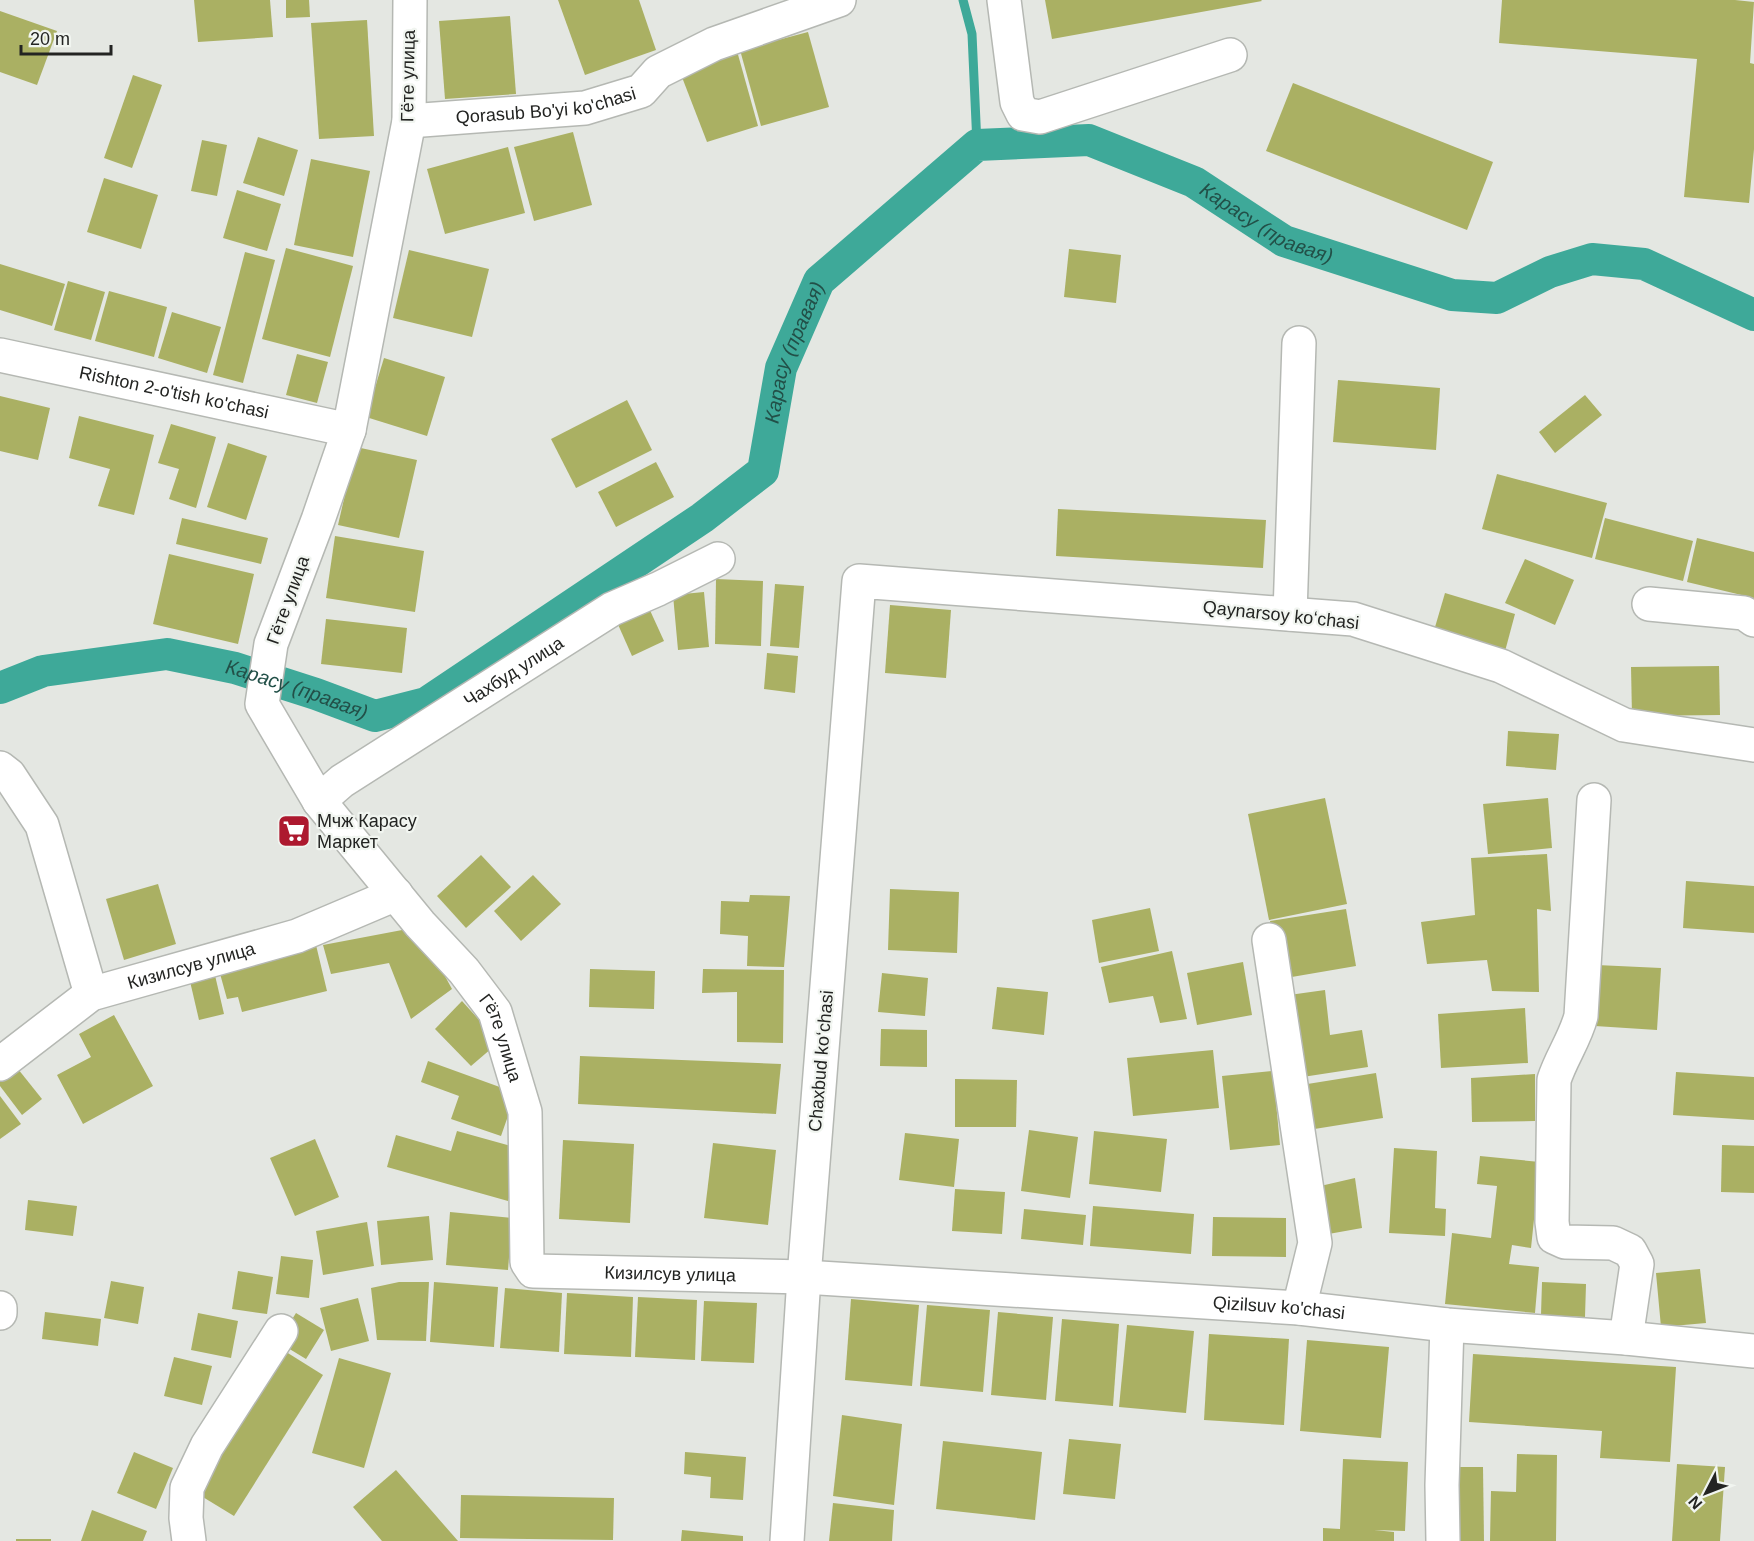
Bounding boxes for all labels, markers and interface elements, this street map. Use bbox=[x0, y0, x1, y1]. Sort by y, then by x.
scale bar bbox=[21, 18, 111, 56]
text: 20 m bbox=[30, 29, 70, 49]
street label: Гёте улица bbox=[397, 29, 419, 122]
street label: Qorasub Bo'yi ko'chasi bbox=[455, 83, 638, 128]
water label: Карасу (правая) bbox=[1196, 178, 1336, 267]
water label: Карасу (правая) bbox=[761, 278, 828, 425]
street label: Rishton 2-o'tish ko'chasi bbox=[78, 362, 271, 422]
street label: Гёте улица bbox=[263, 552, 314, 647]
street label: Qaynarsoy koʻchasi bbox=[1202, 597, 1360, 633]
street label: Чахбуд улица bbox=[460, 632, 568, 711]
water label: Карасу (правая) bbox=[224, 655, 371, 723]
place label: Мчж Карасу Маркет bbox=[317, 811, 417, 852]
supermarket icon: Мчж Карасу Маркет bbox=[276, 813, 312, 849]
street label: Кизилсув улица bbox=[125, 938, 258, 993]
street label: Chaxbud koʻchasi bbox=[805, 989, 837, 1133]
street label: Гёте улица bbox=[475, 990, 526, 1085]
street label: Кизилсув улица bbox=[604, 1263, 737, 1286]
street label: Qizilsuv ko'chasi bbox=[1212, 1293, 1346, 1323]
north arrow bbox=[1676, 1463, 1736, 1523]
text: N bbox=[1685, 1493, 1705, 1513]

